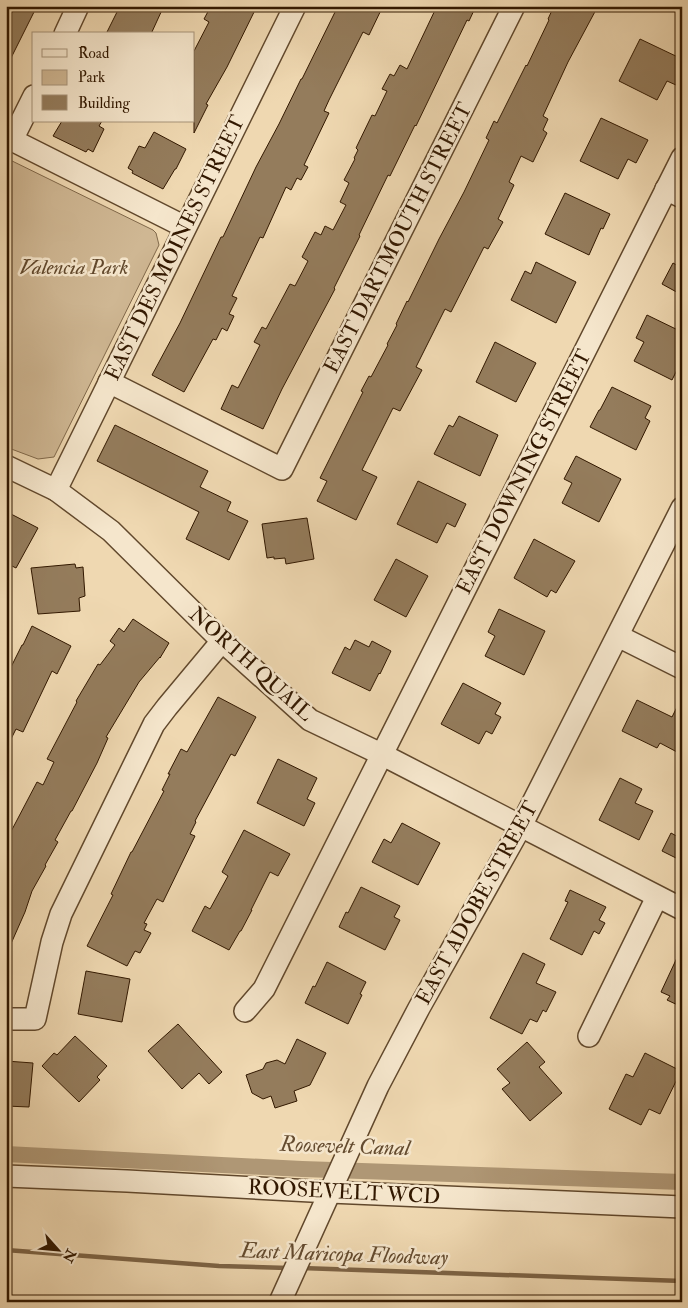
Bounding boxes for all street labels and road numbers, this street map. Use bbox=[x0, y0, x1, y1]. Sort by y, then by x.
street label: EAST DARTMOUTH STREET bbox=[318, 98, 478, 378]
street label: EAST DES MOINES STREET bbox=[99, 111, 251, 385]
street label: EAST DOWNING STREET bbox=[450, 345, 598, 599]
street label: NORTH QUAIL bbox=[183, 601, 319, 727]
street label: EAST ADOBE STREET bbox=[410, 796, 544, 1010]
street label: ROOSEVELT WCD bbox=[247, 1173, 441, 1211]

